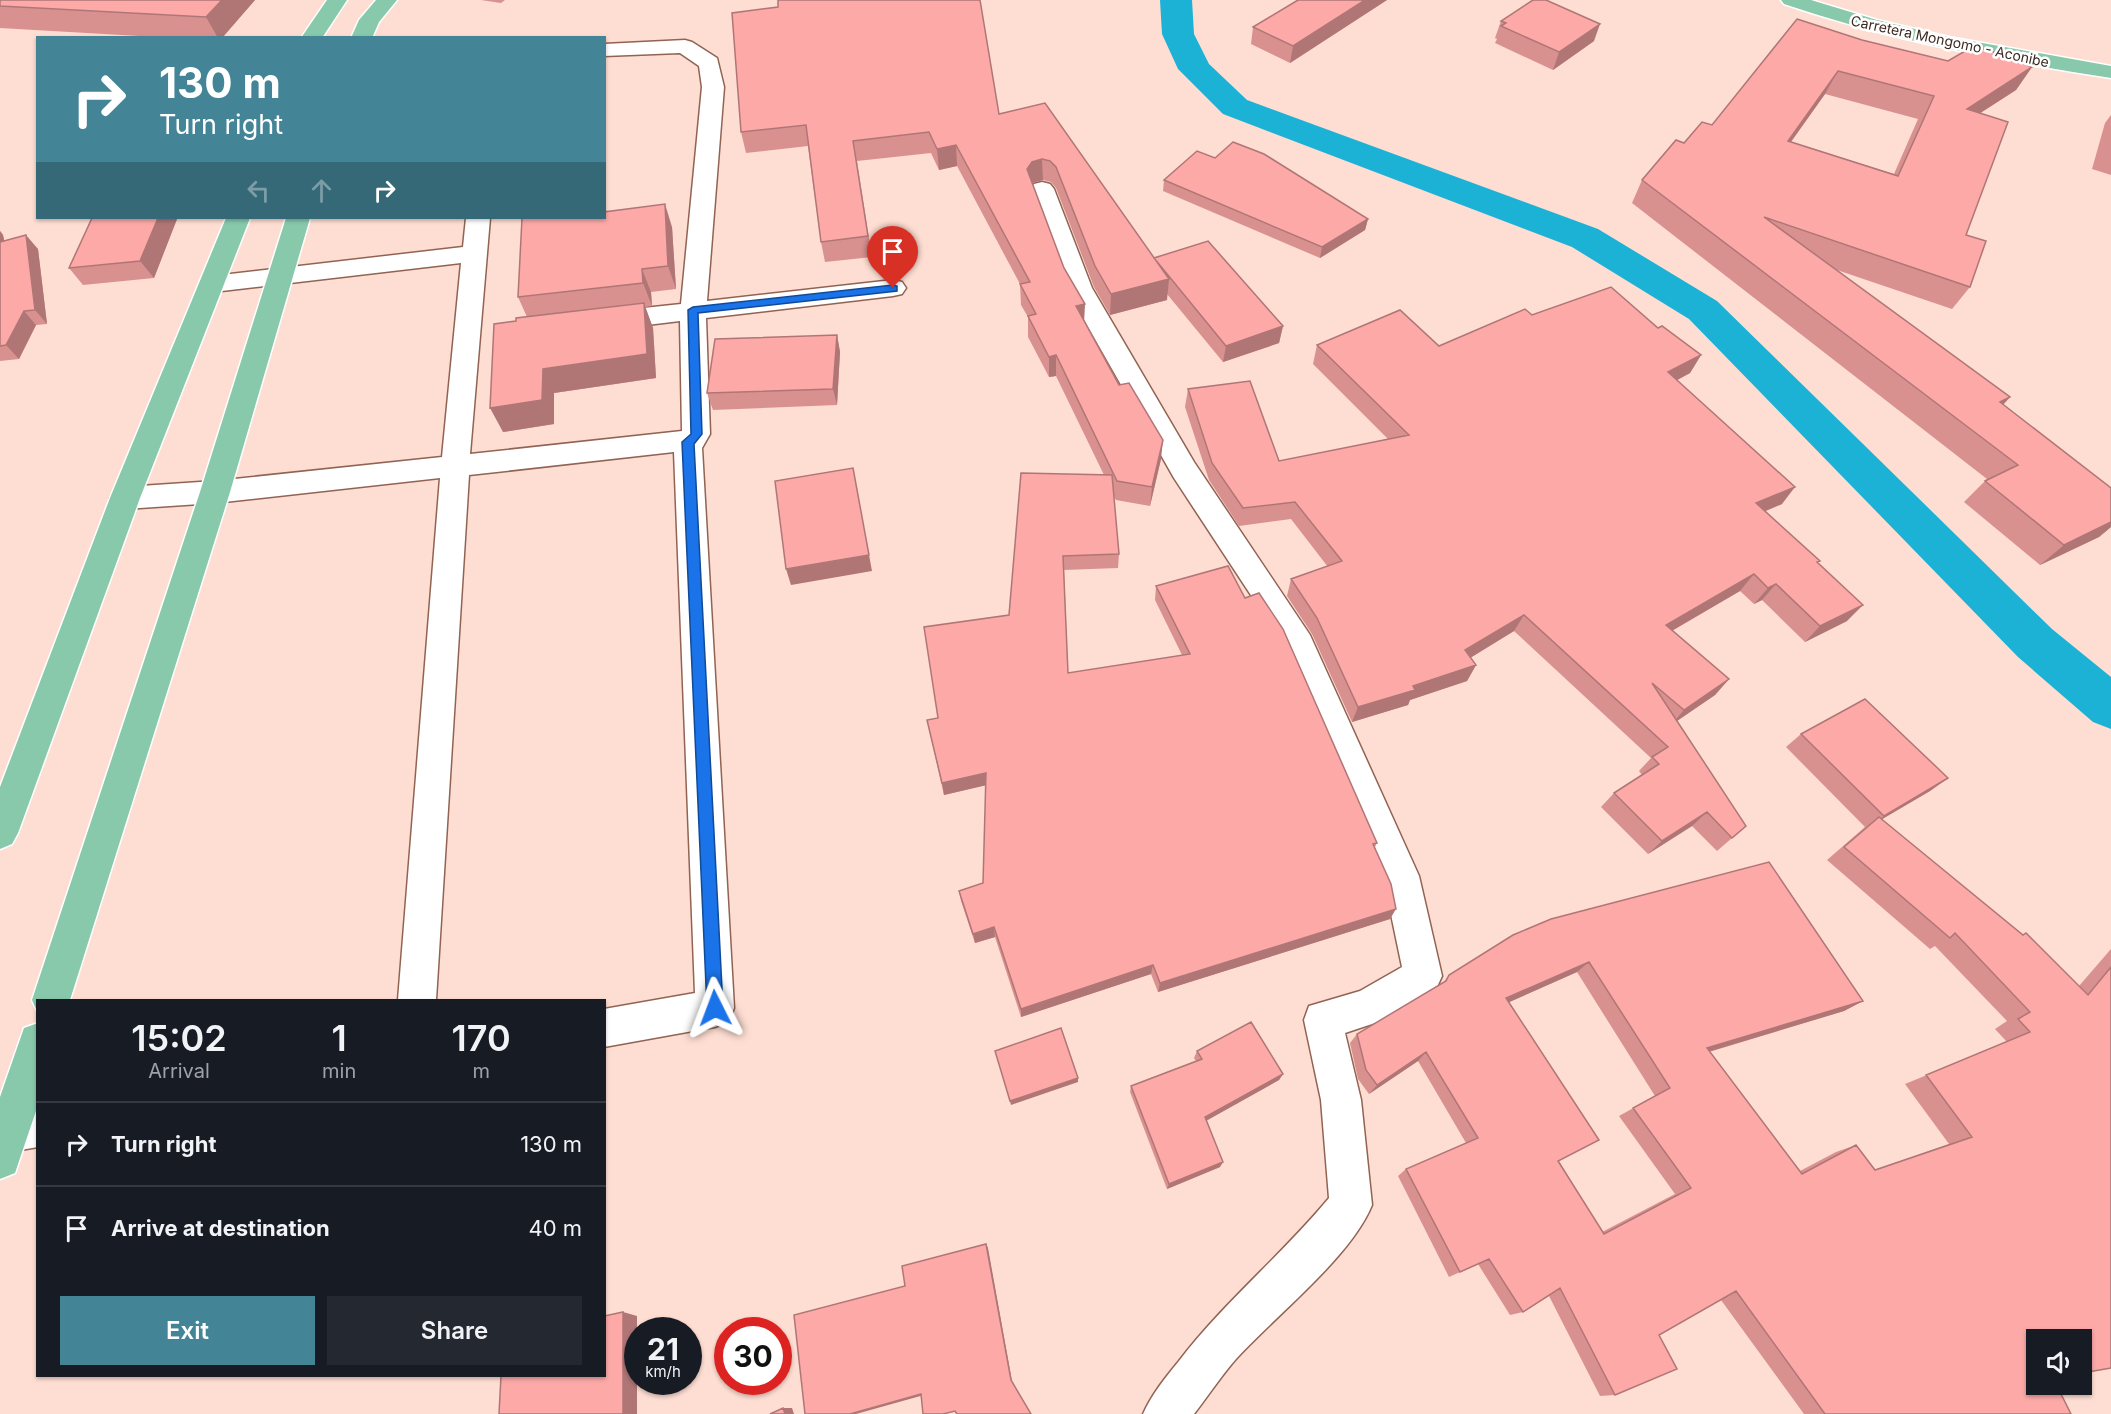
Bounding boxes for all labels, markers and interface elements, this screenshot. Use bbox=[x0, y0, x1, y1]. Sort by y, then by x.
street label: Carretera Mongomo - Aconibe bbox=[1849, 12, 2051, 70]
text: 130 m bbox=[159, 57, 281, 108]
icon: right bbox=[60, 60, 138, 138]
text: Turn right bbox=[159, 108, 283, 141]
icon: left bbox=[242, 174, 275, 207]
icon: ahead bbox=[305, 174, 338, 207]
icon: right bbox=[368, 174, 401, 207]
pin bbox=[867, 226, 918, 288]
icon: arrive bbox=[876, 235, 909, 268]
position arrow bbox=[683, 976, 747, 1040]
text: 15:02 bbox=[131, 1016, 227, 1060]
text: 1 bbox=[332, 1016, 347, 1060]
text: 170 bbox=[452, 1016, 511, 1060]
text: Arrival bbox=[148, 1059, 210, 1083]
text: min bbox=[322, 1059, 356, 1083]
text: m bbox=[472, 1059, 490, 1083]
icon: right bbox=[60, 1128, 93, 1161]
text: Turn right bbox=[111, 1131, 217, 1157]
text: 130 m bbox=[520, 1131, 582, 1157]
icon: arrive bbox=[60, 1212, 93, 1245]
text: Arrive at destination bbox=[111, 1215, 330, 1241]
text: 40 m bbox=[528, 1215, 582, 1241]
button: Exit bbox=[60, 1296, 315, 1365]
button: Share bbox=[327, 1296, 582, 1365]
speed limit sign: 30 bbox=[714, 1317, 792, 1395]
map controls bbox=[2026, 1329, 2092, 1395]
button: sound bbox=[2026, 1329, 2092, 1395]
text: 21 bbox=[647, 1331, 679, 1367]
text: km/h bbox=[645, 1362, 681, 1381]

